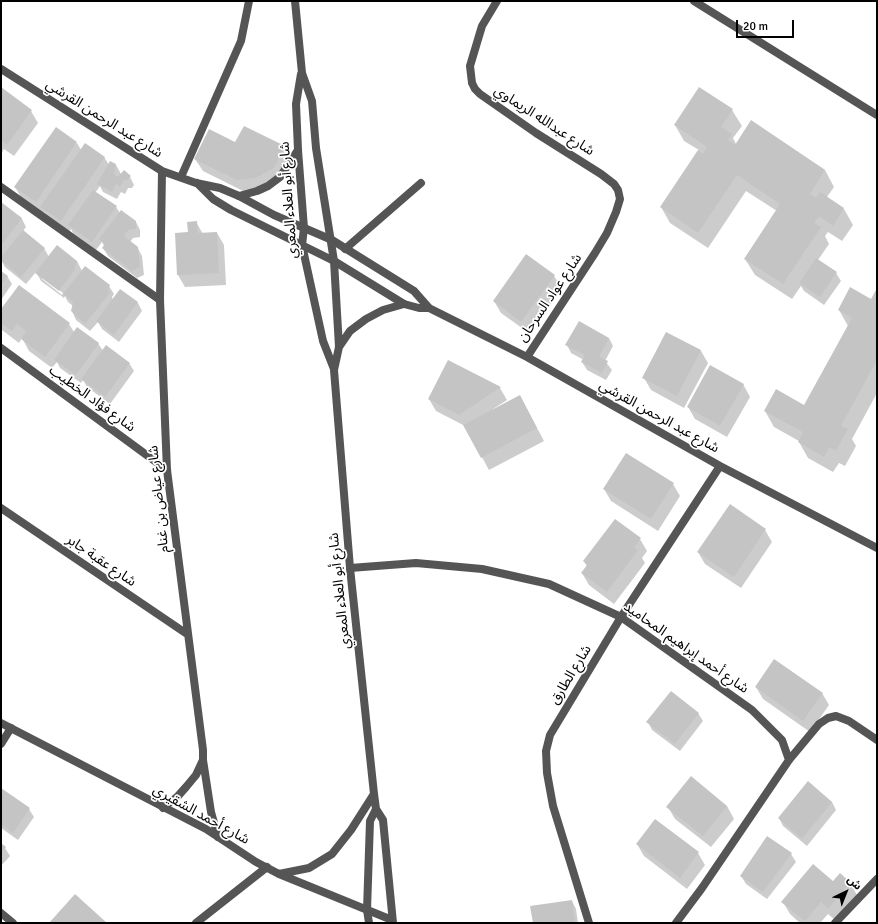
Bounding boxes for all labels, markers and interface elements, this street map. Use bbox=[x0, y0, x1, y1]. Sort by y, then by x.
scale bar bbox=[738, 12, 796, 38]
text: 20 m bbox=[743, 19, 768, 34]
street label: شارع عبد الرحمن القرشي bbox=[42, 76, 166, 162]
street label: شارع عبدالله الريماوي bbox=[491, 82, 597, 160]
street label: شارع أبو العلاء المعري bbox=[277, 141, 301, 259]
street label: شارع عواد السرحان bbox=[514, 251, 586, 345]
street label: شارع فؤاد الخطيب bbox=[46, 362, 138, 436]
street label: شارع عبد الرحمن القرشي bbox=[596, 377, 722, 457]
street label: شارع عياض بن غنام bbox=[145, 445, 173, 553]
street label: شارع عقبة جابر bbox=[63, 531, 139, 591]
street label: شارع أبو العلاء المعري bbox=[326, 532, 354, 650]
street label: شارع أحمد إبراهيم المحاميد bbox=[620, 599, 752, 697]
street label: شارع الطارق bbox=[547, 642, 595, 708]
street label: شارع أحمد الشقيري bbox=[150, 782, 252, 848]
north arrow bbox=[826, 872, 866, 912]
text: ش bbox=[845, 873, 864, 893]

